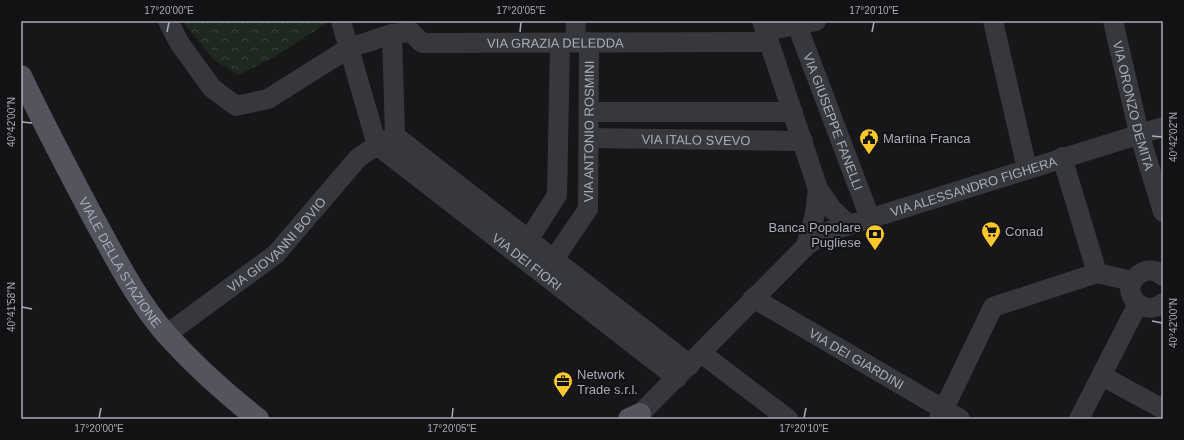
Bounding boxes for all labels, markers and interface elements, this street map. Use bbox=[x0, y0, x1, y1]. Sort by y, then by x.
text: 17°20'00"E bbox=[144, 5, 194, 16]
text: 17°20'05"E bbox=[496, 5, 546, 16]
text: 17°20'10"E bbox=[849, 5, 899, 16]
street label: VIA GRAZIA DELEDDA bbox=[487, 35, 624, 51]
street label: VIA ORONZO DEMITA bbox=[1110, 39, 1157, 172]
street label: VIA GIUSEPPE FANELLI bbox=[800, 51, 866, 192]
street label: VIA ANTONIO ROSMINI bbox=[581, 61, 597, 202]
text: 40°42'00"N bbox=[6, 97, 17, 147]
text: 40°42'02"N bbox=[1168, 112, 1179, 162]
public building icon: Martina Franca bbox=[858, 127, 880, 155]
place label: Martina Franca bbox=[883, 131, 971, 146]
street label: VIA ITALO SVEVO bbox=[641, 132, 751, 148]
street label: VIA ALESSANDRO FIGHERA bbox=[889, 154, 1059, 220]
street label: VIA GIOVANNI BOVIO bbox=[224, 194, 329, 295]
street label: VIALE DELLA STAZIONE bbox=[76, 195, 165, 331]
place label: Banca Popolare Pugliese bbox=[768, 220, 861, 250]
supermarket icon: Conad bbox=[980, 220, 1002, 248]
bank icon: Banca Popolare Pugliese bbox=[864, 223, 886, 251]
place label: Conad bbox=[1005, 224, 1043, 239]
street label: VIA DEI FIORI bbox=[489, 230, 564, 294]
text: 40°41'58"N bbox=[6, 282, 17, 332]
text: 40°42'00"N bbox=[1168, 298, 1179, 348]
street label: VIA DEI GIARDINI bbox=[806, 326, 906, 392]
place label: Network Trade s.r.l. bbox=[577, 367, 638, 397]
office icon: Network Trade s.r.l. bbox=[552, 370, 574, 398]
text: 17°20'00"E bbox=[74, 423, 124, 434]
text: 17°20'05"E bbox=[427, 423, 477, 434]
text: 17°20'10"E bbox=[779, 423, 829, 434]

